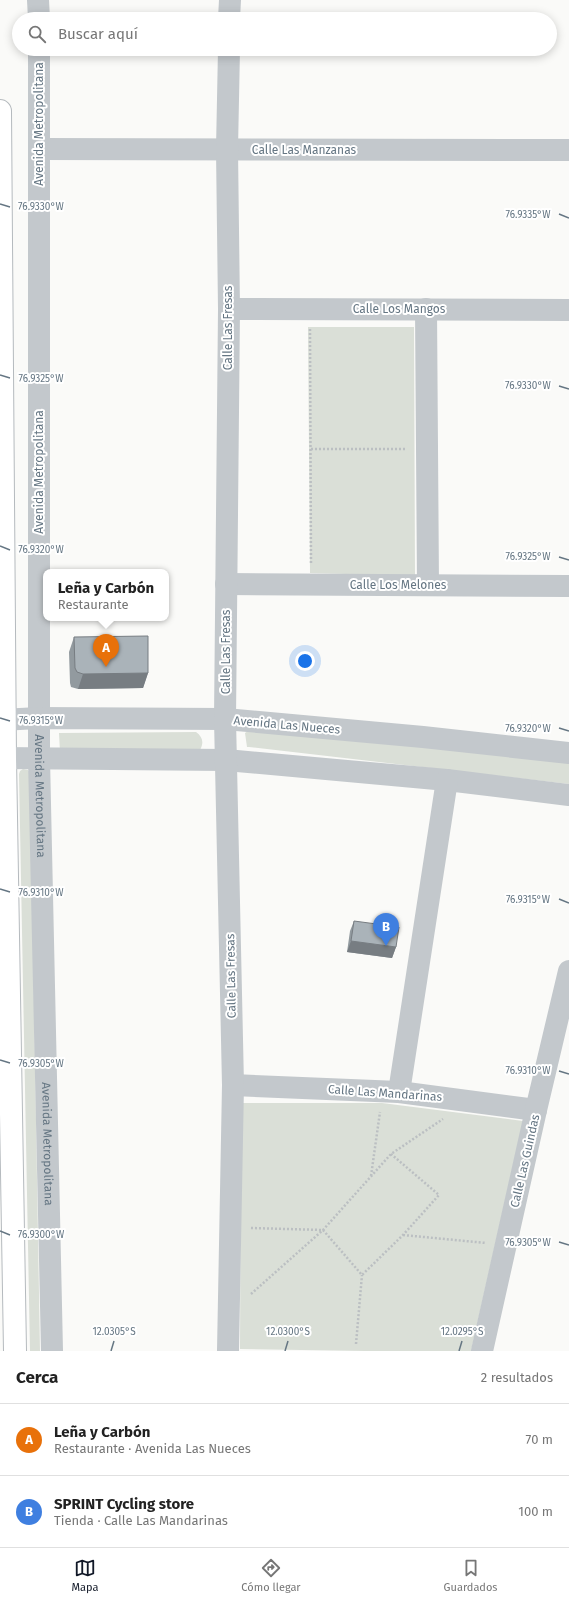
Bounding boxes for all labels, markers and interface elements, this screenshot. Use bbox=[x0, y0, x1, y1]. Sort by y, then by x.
search box bbox=[12, 12, 557, 56]
icon: search bbox=[26, 23, 48, 45]
text: Buscar aquí bbox=[58, 25, 138, 43]
street label: Avenida Metropolitana bbox=[32, 62, 46, 186]
street label: Calle Las Manzanas bbox=[252, 143, 357, 157]
text: 76.9330°W bbox=[18, 201, 65, 213]
text: 76.9335°W bbox=[505, 209, 551, 221]
street label: Calle Las Fresas bbox=[221, 285, 235, 370]
street label: Calle Los Mangos bbox=[353, 302, 446, 316]
text: 76.9325°W bbox=[19, 373, 64, 385]
text: 76.9330°W bbox=[505, 380, 552, 392]
street label: Avenida Metropolitana bbox=[32, 410, 46, 534]
text: 76.9320°W bbox=[18, 544, 65, 556]
text: 76.9325°W bbox=[506, 551, 551, 563]
popup bbox=[43, 569, 169, 621]
street label: Calle Los Melones bbox=[350, 578, 447, 592]
text: Leña y Carbón bbox=[58, 579, 154, 597]
text: Restaurante bbox=[58, 597, 129, 612]
street label: Calle Las Fresas bbox=[219, 609, 233, 694]
pin: A bbox=[93, 634, 119, 667]
your location bbox=[295, 651, 315, 671]
street label: Avenida Las Nueces bbox=[233, 713, 341, 737]
text: 76.9315°W bbox=[19, 715, 64, 727]
text: 76.9320°W bbox=[505, 723, 552, 735]
street label: Avenida Metropolitana bbox=[32, 734, 48, 858]
text: 76.9310°W bbox=[19, 887, 64, 899]
text: 76.9315°W bbox=[506, 894, 551, 906]
pin: B bbox=[373, 913, 399, 946]
street label: Calle Las Fresas bbox=[223, 933, 239, 1018]
text: 76.9305°W bbox=[18, 1058, 65, 1070]
text: 76.9310°W bbox=[506, 1065, 551, 1077]
street label: Avenida Metropolitana bbox=[39, 1082, 56, 1206]
street label: Calle Las Mandarinas bbox=[327, 1082, 443, 1104]
street label: Calle Las Guindas bbox=[508, 1113, 543, 1209]
text: 76.9300°W bbox=[18, 1229, 65, 1241]
text: 76.9305°W bbox=[505, 1237, 552, 1249]
text: 12.0305°S bbox=[92, 1326, 136, 1338]
text: 12.0300°S bbox=[266, 1326, 310, 1338]
text: 12.0295°S bbox=[441, 1326, 484, 1338]
text: Cerca bbox=[16, 1367, 58, 1388]
text: 2 resultados bbox=[481, 1370, 553, 1385]
text: Leña y Carbón bbox=[54, 1423, 150, 1441]
text: A bbox=[25, 1432, 33, 1447]
text: 70 m bbox=[526, 1432, 553, 1447]
text: Restaurante · Avenida Las Nueces bbox=[54, 1441, 251, 1456]
text: SPRINT Cycling store bbox=[54, 1495, 194, 1513]
text: B bbox=[25, 1504, 33, 1519]
text: 100 m bbox=[518, 1504, 553, 1519]
text: Tienda · Calle Las Mandarinas bbox=[54, 1513, 228, 1528]
tab: Mapa bbox=[71, 1557, 98, 1594]
tab: Cómo llegar bbox=[241, 1557, 301, 1594]
tab: Guardados bbox=[444, 1557, 498, 1594]

